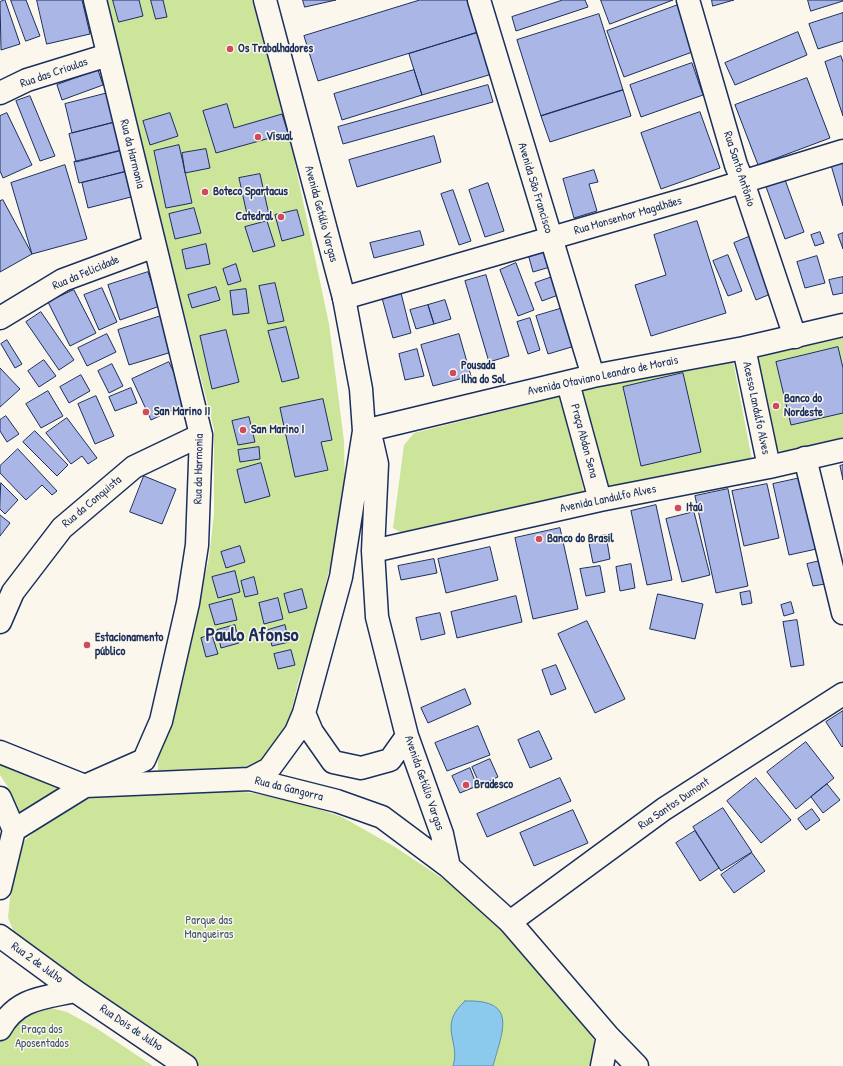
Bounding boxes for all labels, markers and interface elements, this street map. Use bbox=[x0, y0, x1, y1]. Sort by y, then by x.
place label: Os Trabalhadores bbox=[238, 42, 313, 56]
marker: Os Trabalhadores bbox=[225, 44, 235, 54]
street label: Rua das Crioulas bbox=[18, 55, 90, 91]
street label: Rua da Harmonia bbox=[116, 118, 148, 190]
place label: Visual bbox=[266, 130, 293, 144]
street label: Rua Santo Antônio bbox=[720, 130, 758, 208]
marker: Visual bbox=[253, 132, 263, 142]
street label: Avenida São Francisco bbox=[514, 141, 556, 235]
street label: Avenida Getúlio Vargas bbox=[301, 164, 341, 264]
place label: Boteco Spartacus bbox=[213, 185, 288, 199]
marker: Boteco Spartacus bbox=[200, 187, 210, 197]
street label: Rua Monsenhor Magalhães bbox=[572, 194, 684, 238]
place label: Catedral bbox=[236, 210, 273, 224]
marker: Catedral bbox=[276, 212, 286, 222]
street label: Rua da Felicidade bbox=[50, 252, 122, 294]
street label: Avenida Otaviano Leandro de Morais bbox=[526, 353, 680, 399]
place label: Pousada Ilha do Sol bbox=[461, 359, 505, 387]
street label: Acesso Landulfo Alves bbox=[739, 360, 773, 456]
marker: Pousada Ilha do Sol bbox=[448, 368, 458, 378]
place label: Banco do Nordeste bbox=[784, 392, 823, 420]
marker: Banco do Nordeste bbox=[771, 401, 781, 411]
street label: Praça Abdon Sena bbox=[567, 402, 601, 480]
place label: San Marino II bbox=[154, 405, 210, 419]
marker: San Marino II bbox=[141, 407, 151, 417]
place label: San Marino I bbox=[251, 423, 304, 437]
marker: San Marino I bbox=[238, 425, 248, 435]
street label: Rua da Harmonia bbox=[191, 434, 207, 504]
street label: Rua da Conquista bbox=[59, 473, 125, 531]
street label: Avenida Landulfo Alves bbox=[559, 482, 657, 516]
place label: Itaú bbox=[686, 501, 702, 515]
marker: Itaú bbox=[673, 503, 683, 513]
place label: Banco do Brasil bbox=[547, 532, 614, 546]
marker: Banco do Brasil bbox=[534, 534, 544, 544]
district label: Paulo Afonso bbox=[205, 624, 299, 648]
place label: Estacionamento público bbox=[95, 631, 163, 659]
marker: Estacionamento público bbox=[82, 640, 92, 650]
street label: Avenida Getúlio Vargas bbox=[401, 734, 447, 832]
street label: Rua da Gangorra bbox=[253, 774, 325, 804]
street label: Rua Santos Dumont bbox=[636, 775, 712, 833]
place label: Bradesco bbox=[474, 778, 513, 792]
marker: Bradesco bbox=[461, 780, 471, 790]
park label: Parque das Mangueiras bbox=[185, 914, 233, 942]
street label: Rua 2 de Julho bbox=[8, 939, 66, 987]
street label: Rua Dois de Julho bbox=[97, 1002, 165, 1054]
park label: Praça dos Aposentados bbox=[15, 1023, 69, 1051]

